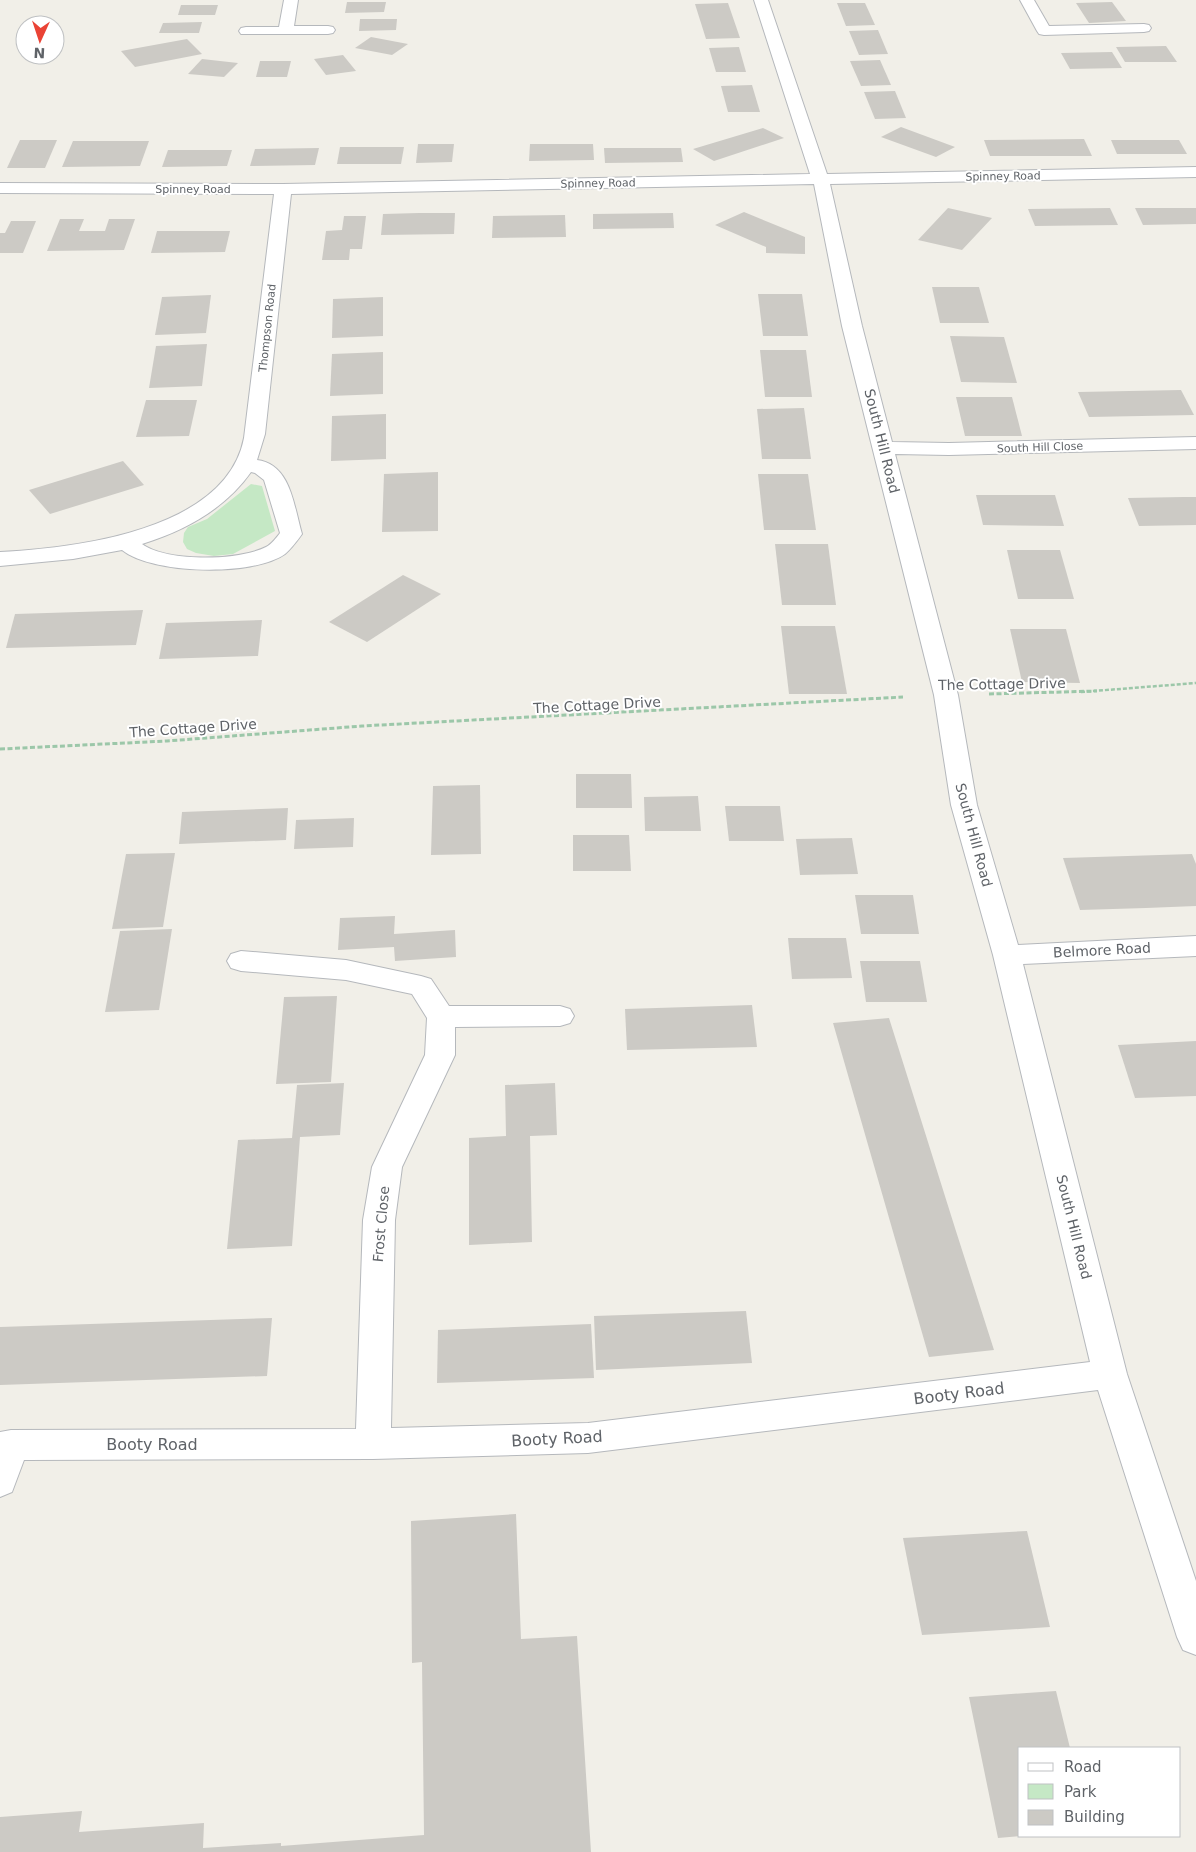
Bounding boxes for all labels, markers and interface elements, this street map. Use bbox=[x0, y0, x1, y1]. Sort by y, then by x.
north arrow bbox=[15, 15, 65, 65]
text: N bbox=[33, 45, 46, 61]
street label: Spinney Road bbox=[965, 169, 1041, 184]
street label: Spinney Road bbox=[560, 176, 636, 191]
street label: Spinney Road bbox=[155, 183, 231, 196]
street label: Thompson Road bbox=[256, 283, 279, 374]
street label: South Hill Road bbox=[861, 387, 903, 495]
street label: South Hill Close bbox=[997, 439, 1084, 456]
street label: The Cottage Drive bbox=[937, 675, 1066, 693]
street label: The Cottage Drive bbox=[532, 694, 661, 716]
street label: The Cottage Drive bbox=[128, 716, 257, 741]
street label: South Hill Road bbox=[952, 781, 996, 889]
street label: Belmore Road bbox=[1053, 939, 1151, 961]
street label: South Hill Road bbox=[1053, 1173, 1095, 1281]
street label: Frost Close bbox=[370, 1185, 392, 1263]
street label: Booty Road bbox=[912, 1378, 1006, 1409]
street label: Booty Road bbox=[511, 1427, 603, 1450]
street label: Booty Road bbox=[106, 1435, 198, 1454]
legend bbox=[1018, 1747, 1181, 1837]
text: Road bbox=[1064, 1758, 1102, 1776]
text: Park bbox=[1064, 1783, 1097, 1801]
text: Building bbox=[1064, 1808, 1125, 1826]

